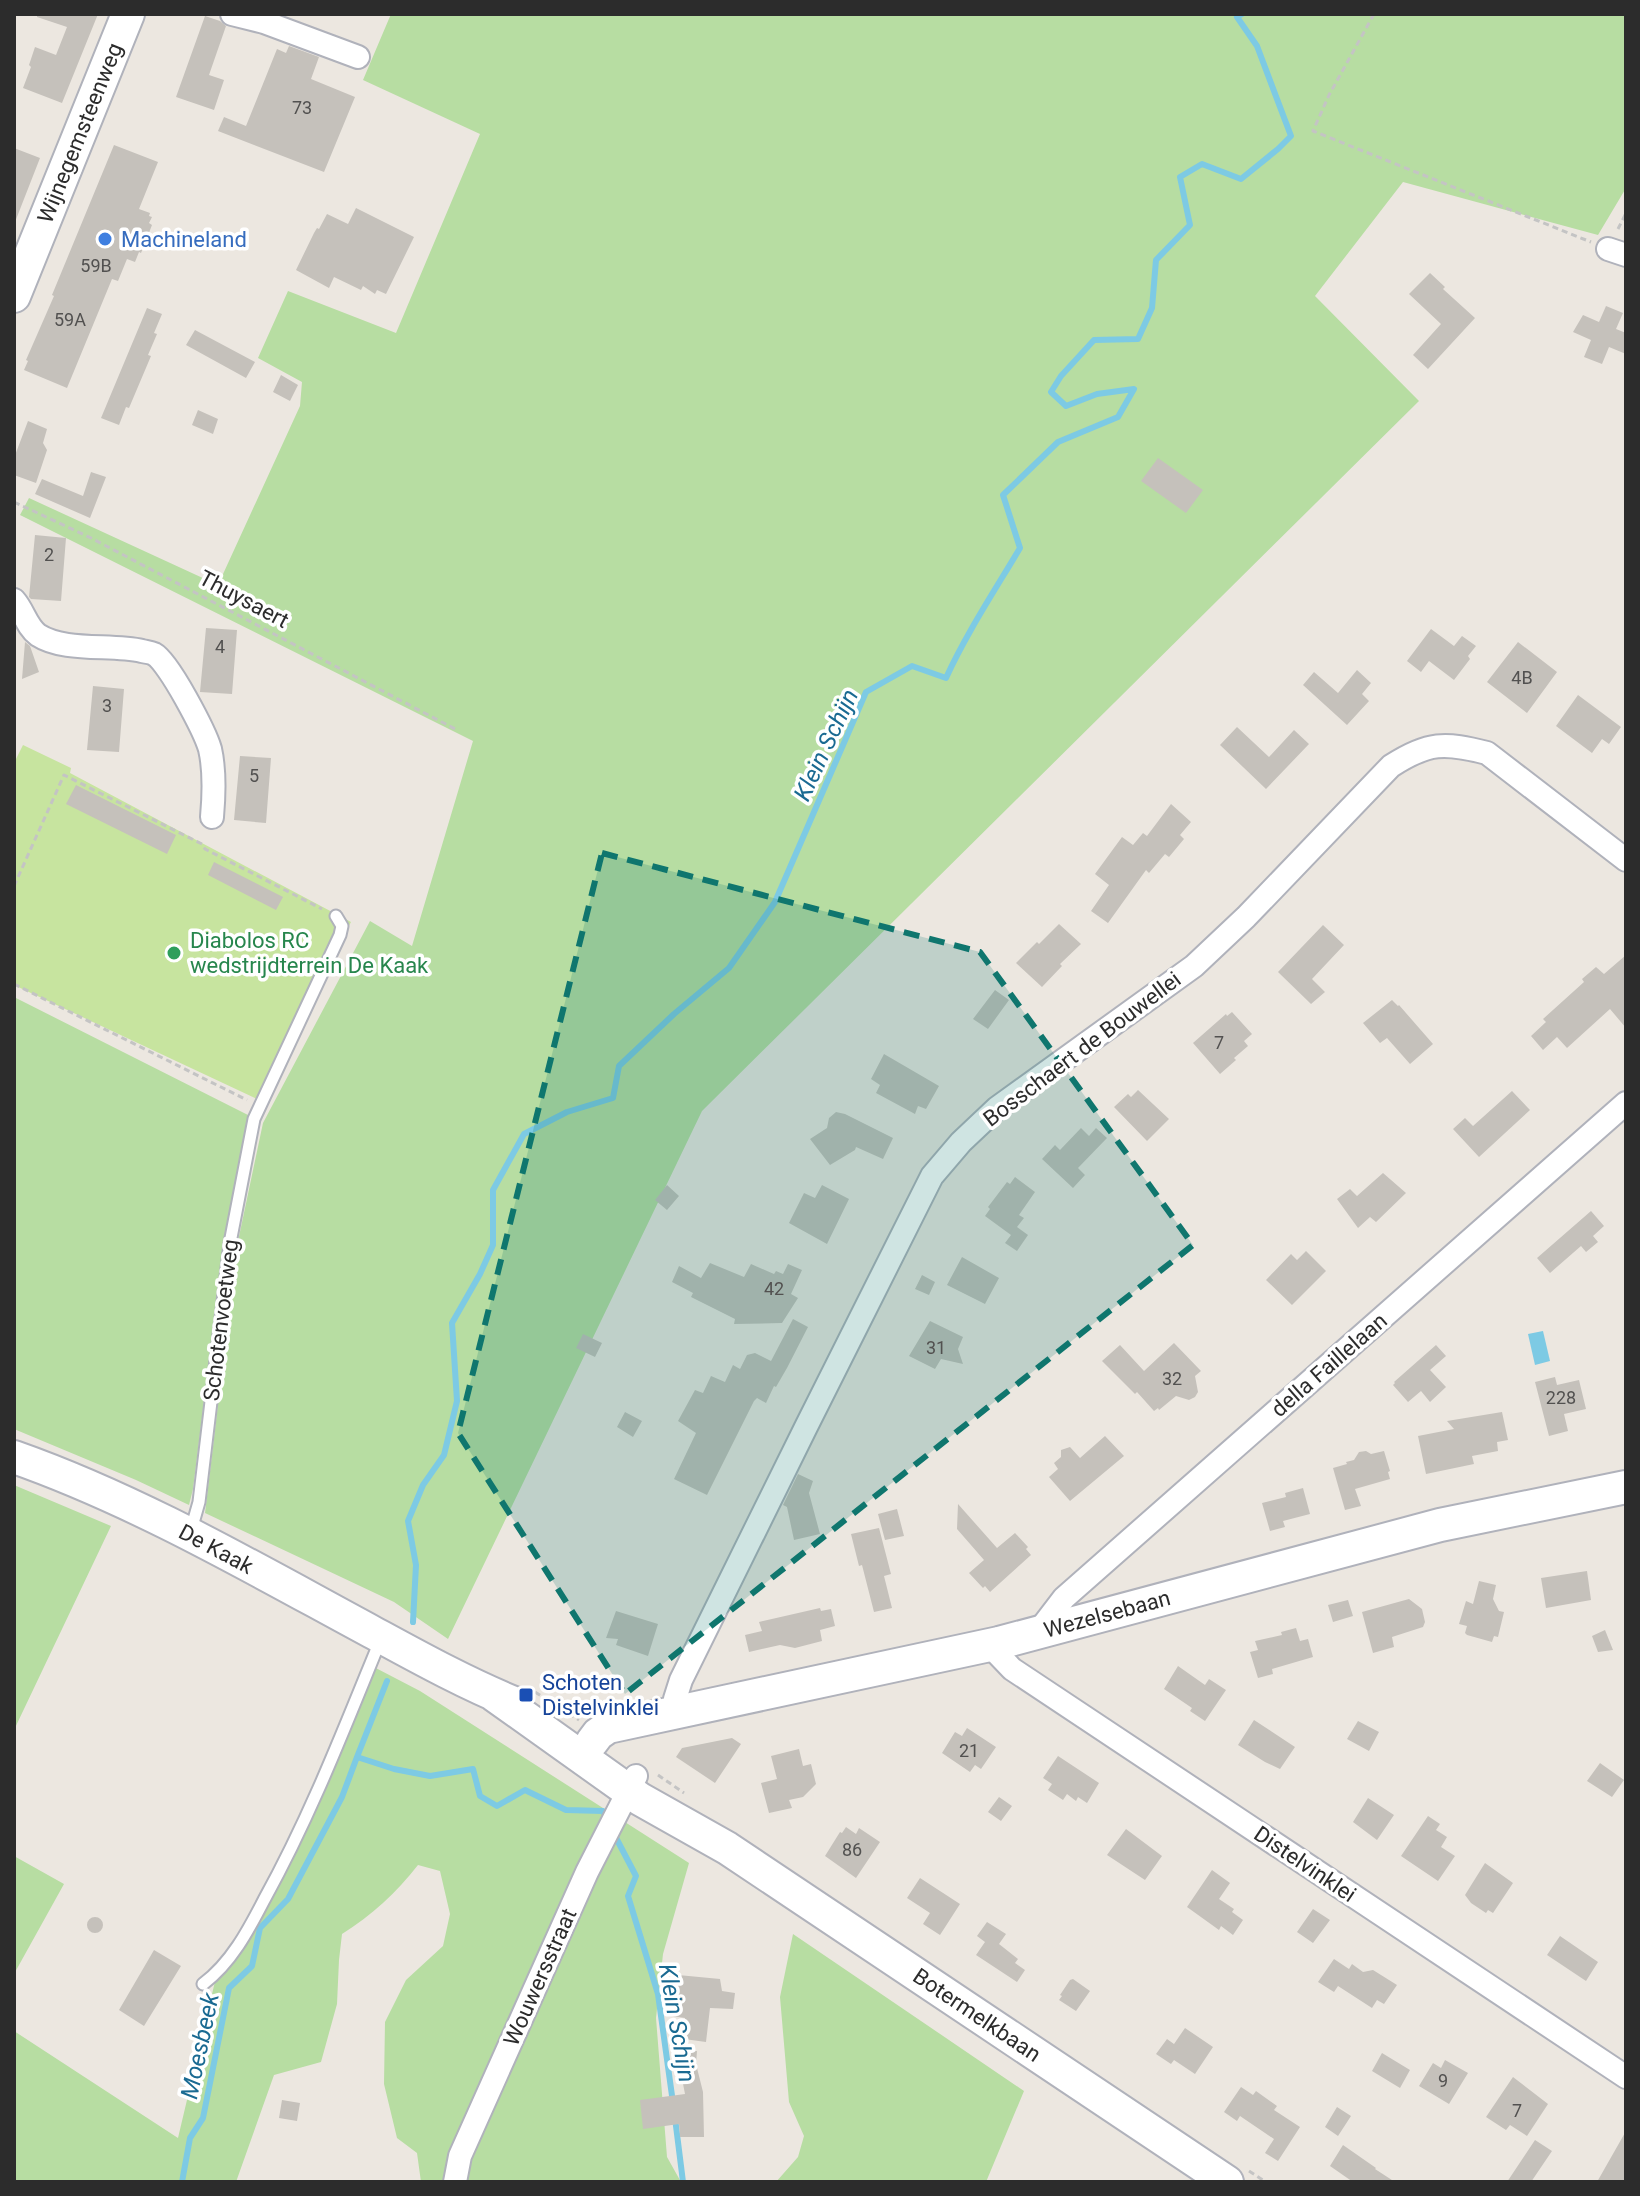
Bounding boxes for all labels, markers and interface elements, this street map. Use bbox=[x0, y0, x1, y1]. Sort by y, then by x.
street label: Wijnegemsteenweg bbox=[32, 39, 128, 227]
house number: 73 bbox=[292, 97, 312, 118]
place label: Machineland bbox=[121, 227, 247, 252]
marker: Machineland bbox=[96, 230, 114, 248]
house number: 59B bbox=[80, 255, 112, 276]
house number: 59A bbox=[54, 309, 86, 330]
house number: 2 bbox=[44, 544, 54, 565]
street label: Thuysaert bbox=[195, 565, 293, 633]
house number: 4 bbox=[215, 636, 225, 657]
house number: 4B bbox=[1511, 667, 1533, 688]
water label: Klein Schijn bbox=[788, 685, 864, 805]
house number: 3 bbox=[102, 695, 112, 716]
house number: 5 bbox=[249, 765, 259, 786]
place label: Diabolos RC wedstrijdterrein De Kaak bbox=[190, 928, 429, 978]
marker: Diabolos RC wedstrijdterrein De Kaak bbox=[165, 944, 183, 962]
street label: Bosschaert de Bouwellei bbox=[978, 967, 1186, 1131]
house number: 7 bbox=[1214, 1032, 1224, 1053]
street label: Schotenvoetweg bbox=[199, 1238, 243, 1402]
house number: 42 bbox=[764, 1278, 784, 1299]
street label: della Faillelaan bbox=[1266, 1308, 1392, 1422]
house number: 31 bbox=[926, 1337, 946, 1358]
house number: 32 bbox=[1162, 1368, 1182, 1389]
house number: 228 bbox=[1546, 1387, 1576, 1408]
street label: De Kaak bbox=[175, 1519, 258, 1579]
street label: Wezelsebaan bbox=[1041, 1585, 1173, 1643]
place label: Schoten Distelvinklei bbox=[542, 1670, 659, 1720]
marker: Schoten Distelvinklei bbox=[517, 1686, 535, 1704]
house number: 21 bbox=[959, 1740, 979, 1761]
street label: Distelvinklei bbox=[1249, 1821, 1361, 1907]
house number: 86 bbox=[842, 1839, 862, 1860]
street label: Wouwersstraat bbox=[499, 1905, 581, 2049]
water label: Klein Schijn bbox=[653, 1962, 701, 2084]
street label: Botermelkbaan bbox=[908, 1963, 1046, 2067]
water label: Moesbeek bbox=[175, 1989, 225, 2101]
house number: 9 bbox=[1438, 2070, 1448, 2091]
house number: 7 bbox=[1512, 2100, 1522, 2121]

